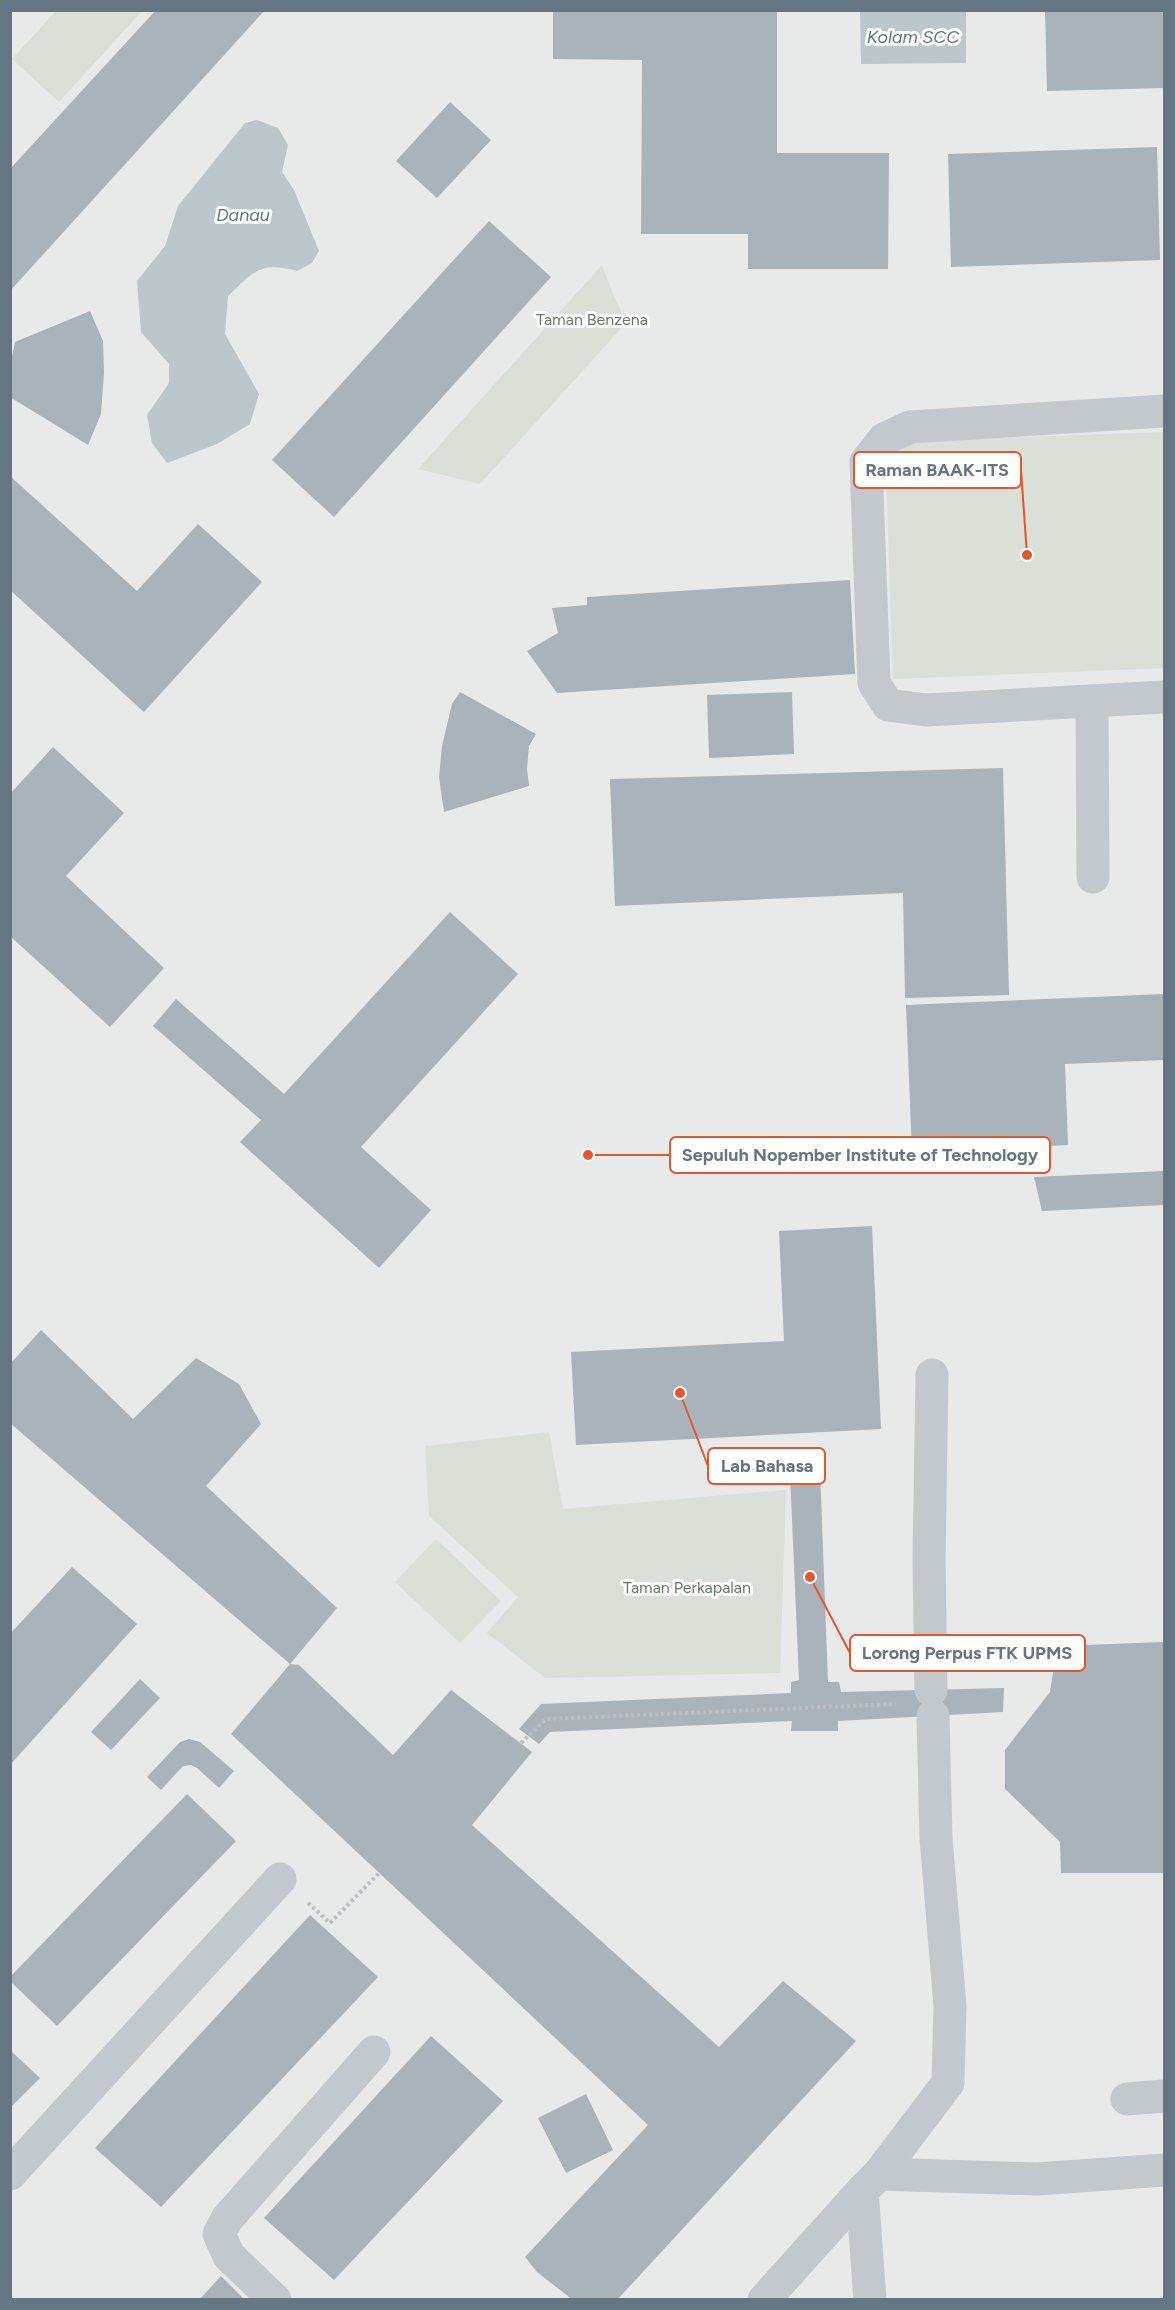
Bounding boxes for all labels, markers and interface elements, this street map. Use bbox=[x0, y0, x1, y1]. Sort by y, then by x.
water label: Kolam SCC bbox=[867, 26, 960, 48]
water label: Danau bbox=[216, 204, 270, 226]
park label: Taman Benzena bbox=[536, 310, 648, 329]
callout: Raman BAAK-ITS bbox=[854, 452, 1021, 488]
text: Raman BAAK-ITS bbox=[865, 459, 1009, 481]
callout: Sepuluh Nopember Institute of Technology bbox=[670, 1137, 1050, 1173]
text: Sepuluh Nopember Institute of Technology bbox=[682, 1144, 1039, 1166]
callout: Lab Bahasa bbox=[708, 1448, 825, 1484]
text: Lab Bahasa bbox=[721, 1455, 813, 1477]
park label: Taman Perkapalan bbox=[623, 1578, 751, 1597]
callout: Lorong Perpus FTK UPMS bbox=[850, 1635, 1085, 1671]
text: Lorong Perpus FTK UPMS bbox=[862, 1642, 1072, 1664]

